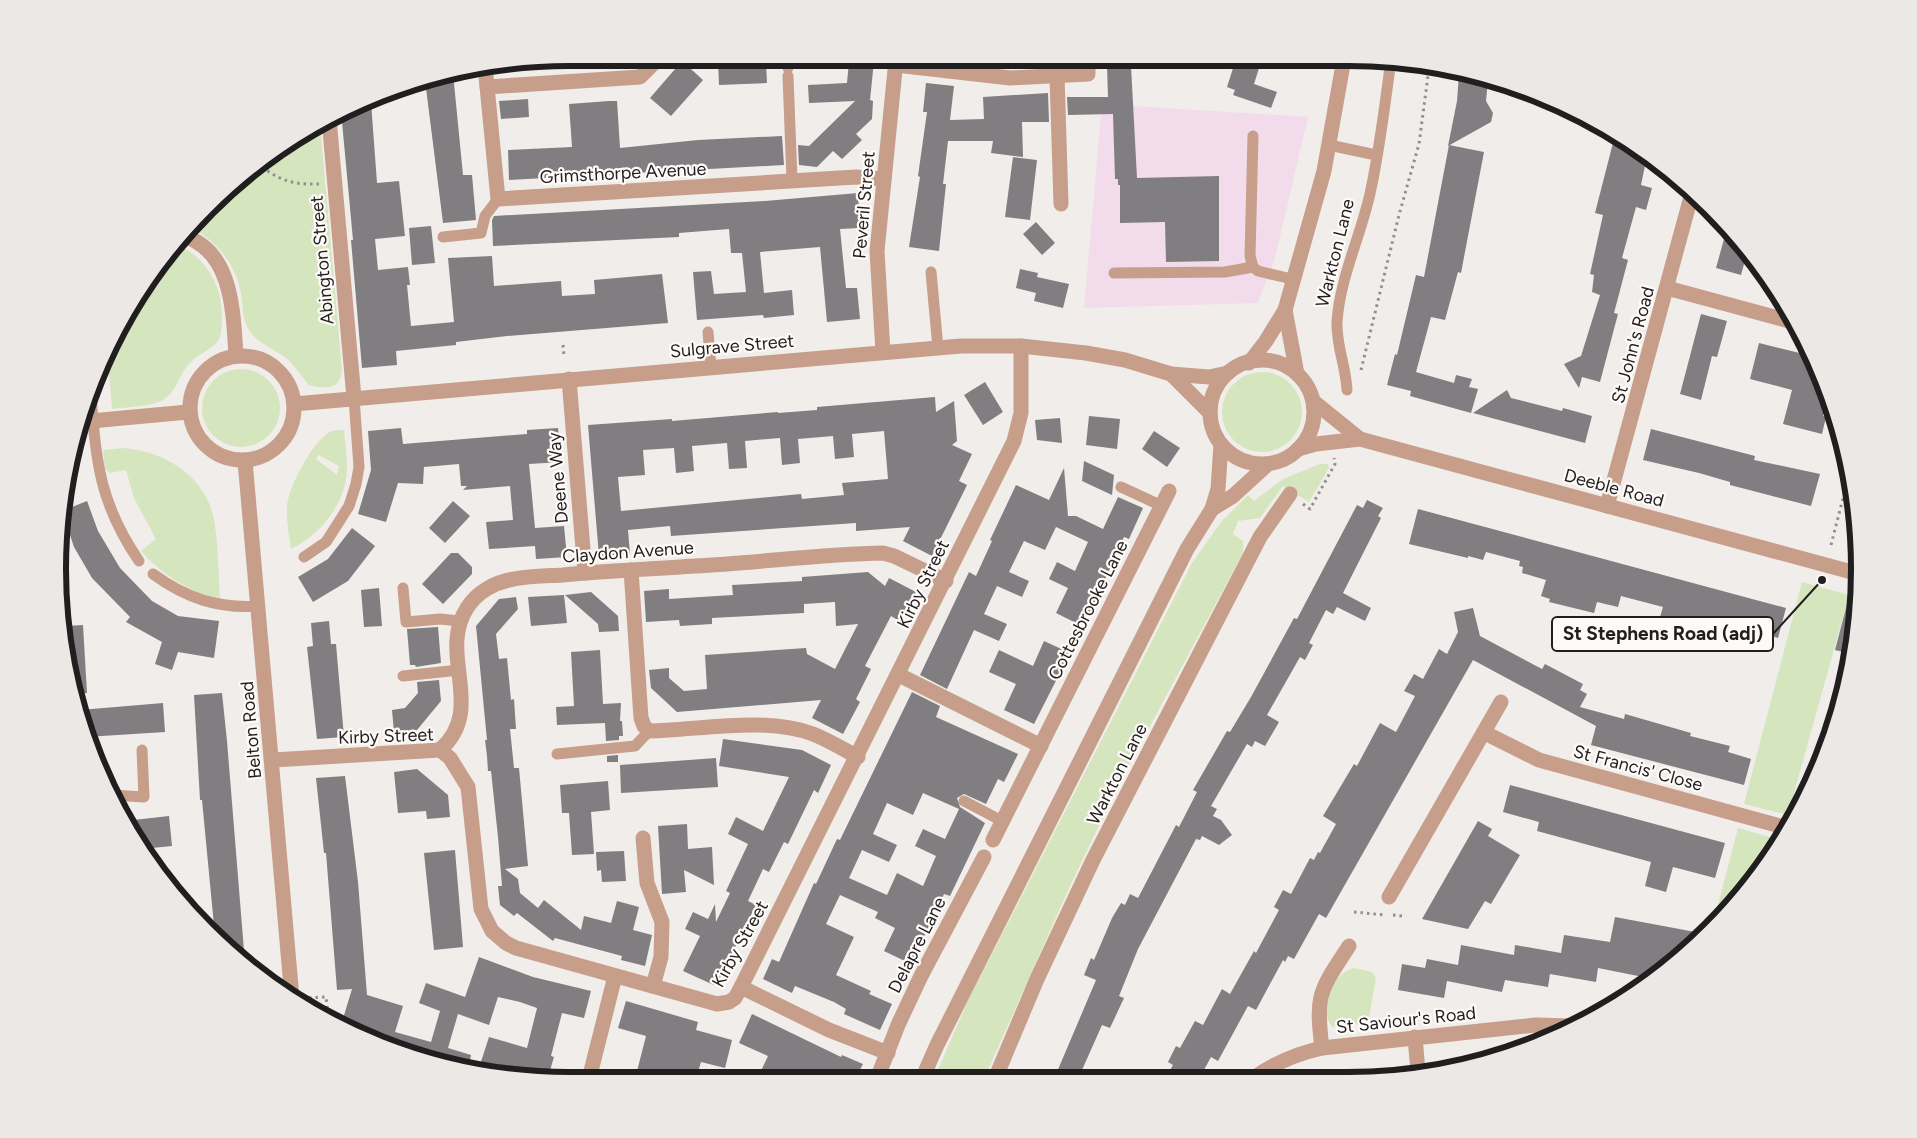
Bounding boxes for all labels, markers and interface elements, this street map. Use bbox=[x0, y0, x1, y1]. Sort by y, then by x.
street label: Peveril Street bbox=[848, 150, 880, 260]
street label: Grimsthorpe Avenue bbox=[539, 158, 707, 188]
street label: Abington Street bbox=[305, 194, 339, 326]
street label: Warkton Lane bbox=[1311, 197, 1359, 309]
street label: St John's Road bbox=[1607, 284, 1659, 406]
street label: Sulgrave Street bbox=[669, 330, 795, 362]
street label: Deene Way bbox=[543, 431, 573, 524]
street label: Deeble Road bbox=[1562, 464, 1666, 512]
street label: Claydon Avenue bbox=[562, 536, 695, 568]
street label: Kirby Street bbox=[892, 536, 954, 632]
street label: Cottesbrooke Lane bbox=[1043, 536, 1133, 684]
callout: St Stephens Road (adj) bbox=[1552, 617, 1773, 651]
text: St Stephens Road (adj) bbox=[1563, 622, 1763, 645]
street label: Belton Road bbox=[236, 680, 266, 780]
street label: Warkton Lane bbox=[1082, 720, 1152, 828]
street label: Kirby Street bbox=[338, 723, 434, 749]
street label: St Francis' Close bbox=[1571, 740, 1705, 796]
street label: Delapre Lane bbox=[883, 893, 951, 997]
street label: Kirby Street bbox=[707, 897, 773, 991]
street label: St Saviour's Road bbox=[1335, 1002, 1477, 1038]

